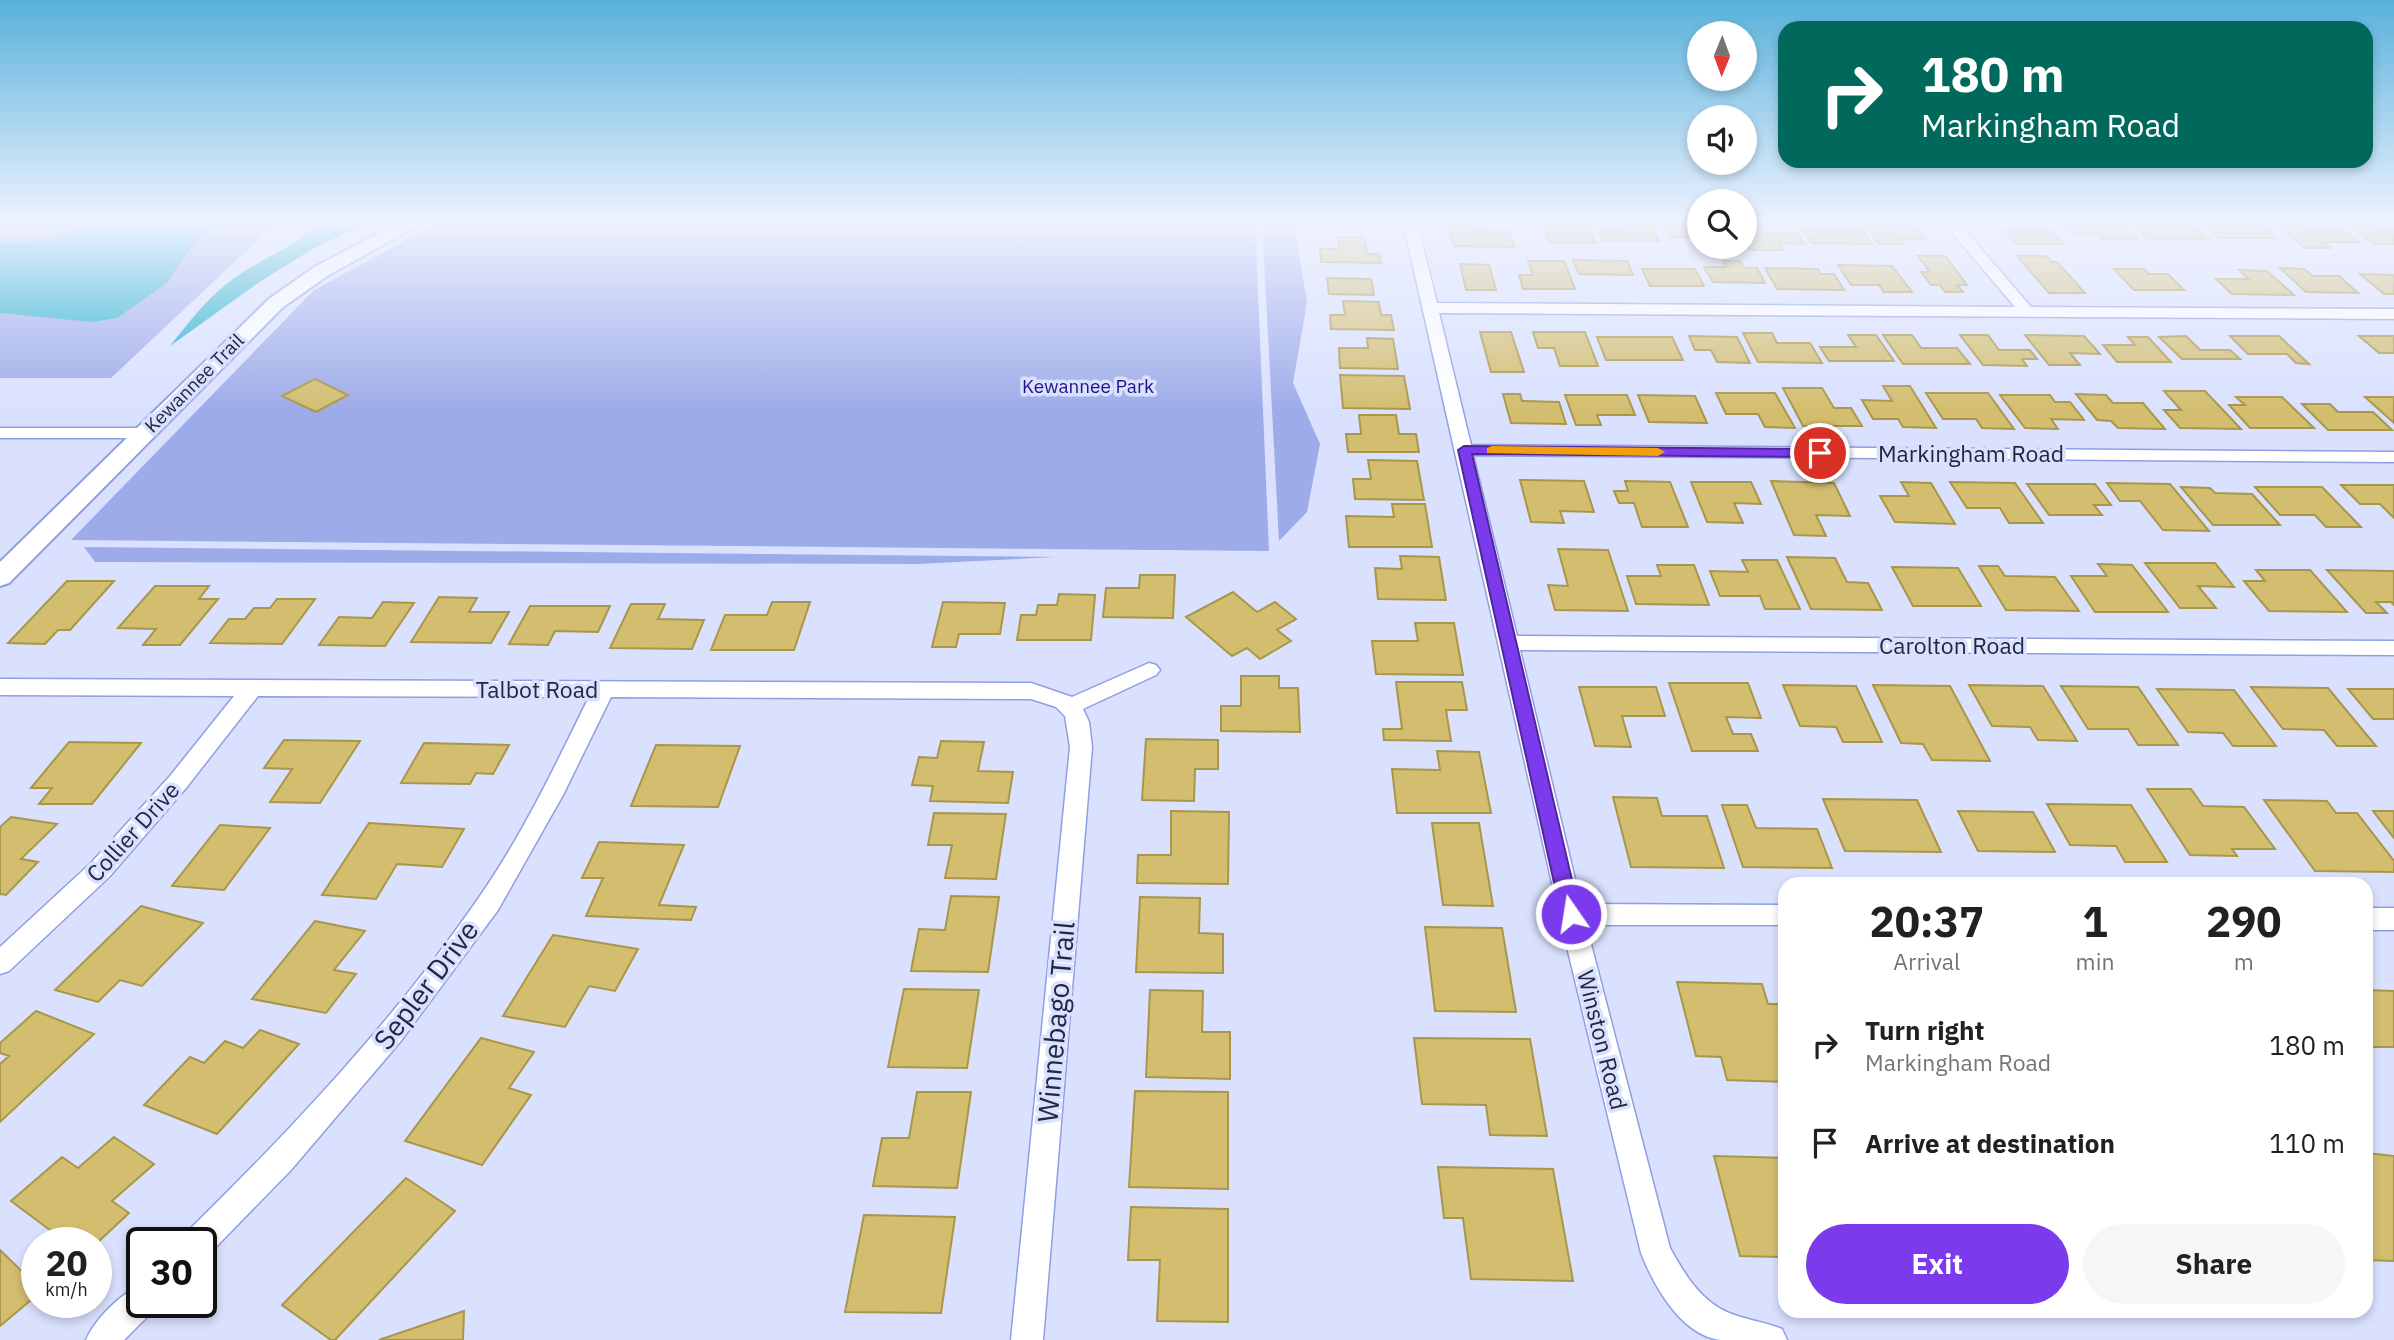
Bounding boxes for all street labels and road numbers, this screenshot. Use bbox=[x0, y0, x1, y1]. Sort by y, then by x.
street label: Kewannee Trail bbox=[139, 328, 249, 438]
street label: Markingham Road bbox=[1878, 438, 2064, 468]
street label: Carolton Road bbox=[1879, 630, 2025, 660]
street label: Talbot Road bbox=[476, 674, 598, 704]
street label: Collier Drive bbox=[79, 775, 185, 888]
street label: Sepler Drive bbox=[365, 913, 486, 1057]
street label: Winnebago Trail bbox=[1028, 920, 1083, 1124]
street label: Winston Road bbox=[1571, 967, 1635, 1113]

